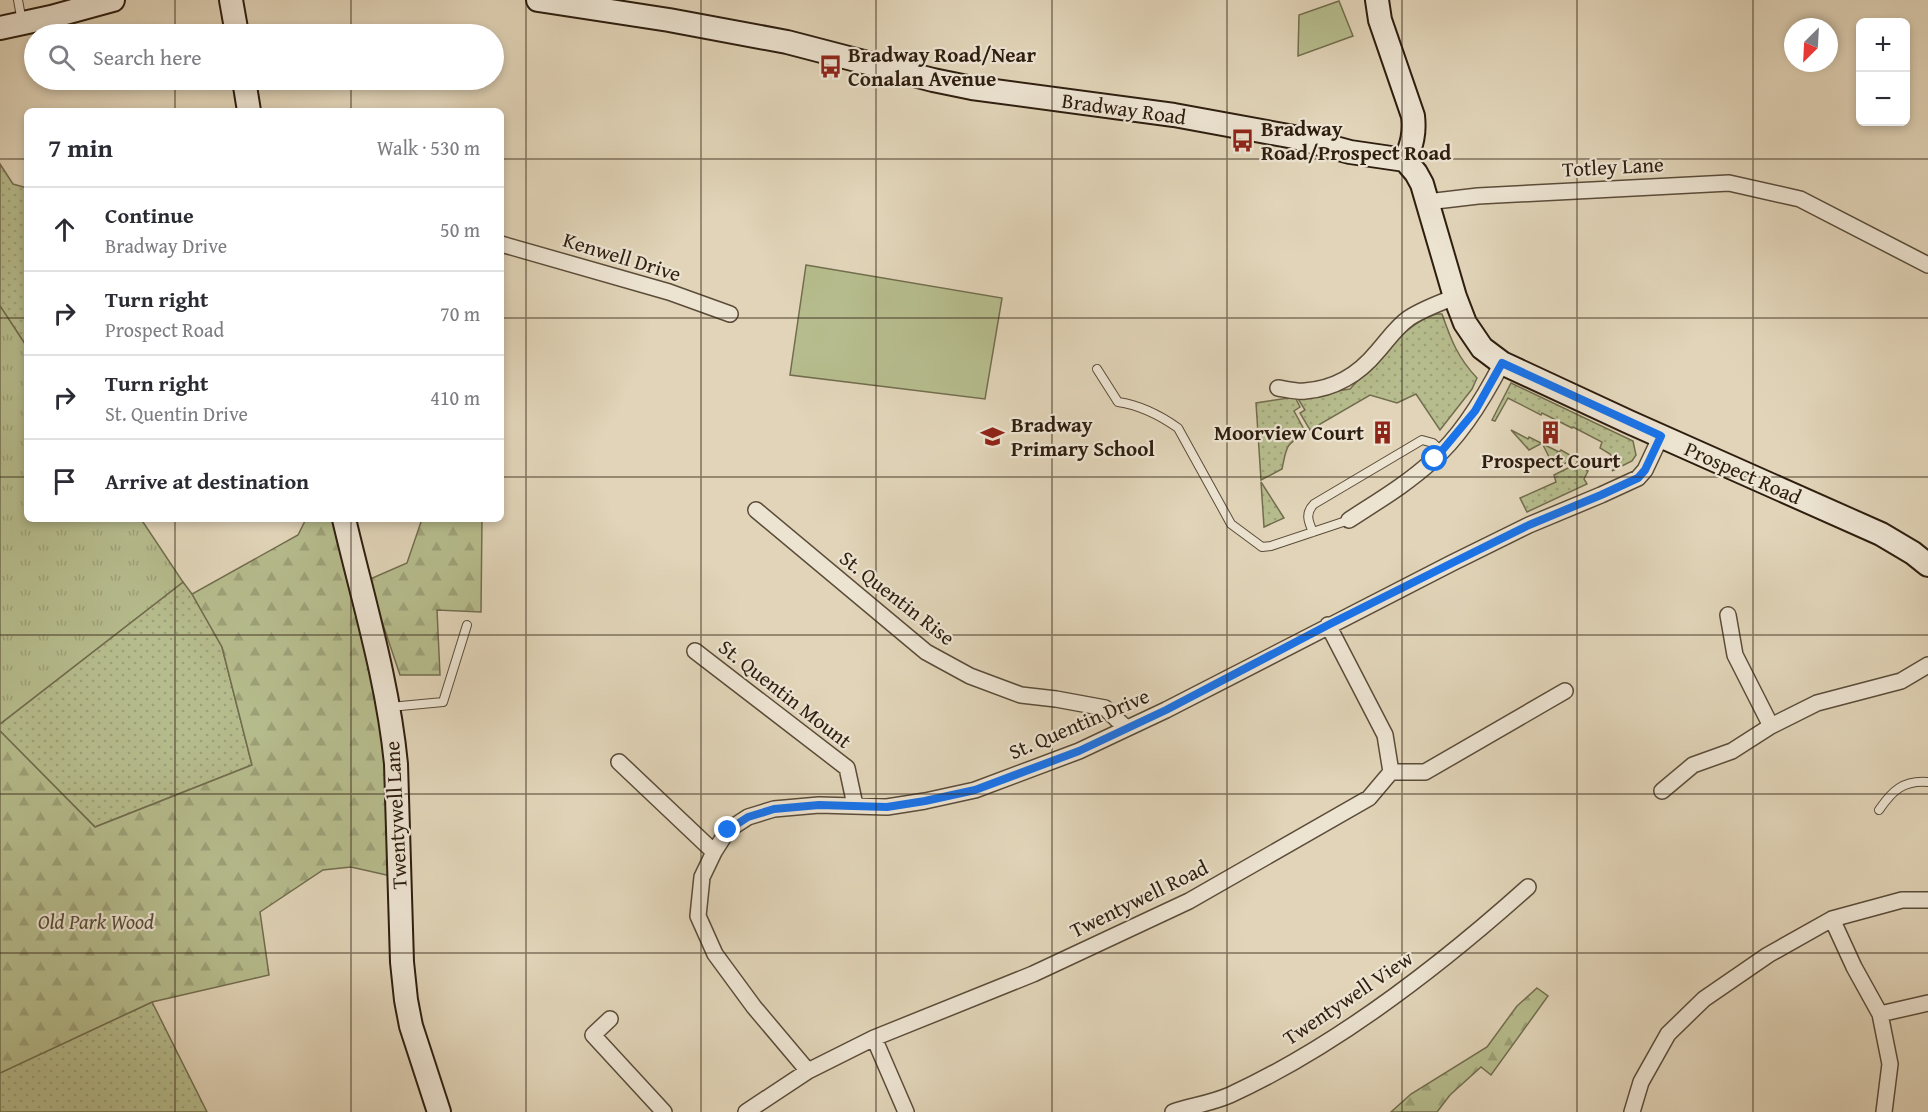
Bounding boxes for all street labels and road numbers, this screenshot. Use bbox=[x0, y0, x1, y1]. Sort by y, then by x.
street label: Bradway Road bbox=[1060, 84, 1189, 133]
street label: Totley Lane bbox=[1561, 148, 1665, 185]
street label: Kenwell Drive bbox=[559, 224, 685, 289]
street label: Prospect Road bbox=[1680, 433, 1807, 512]
street label: St. Quentin Rise bbox=[833, 543, 962, 653]
street label: St. Quentin Mount bbox=[712, 632, 859, 756]
street label: St. Quentin Drive bbox=[1004, 680, 1154, 767]
street label: Twentywell Lane bbox=[376, 740, 415, 890]
street label: Twentywell Road bbox=[1064, 851, 1214, 945]
street label: Twentywell View bbox=[1276, 942, 1419, 1053]

